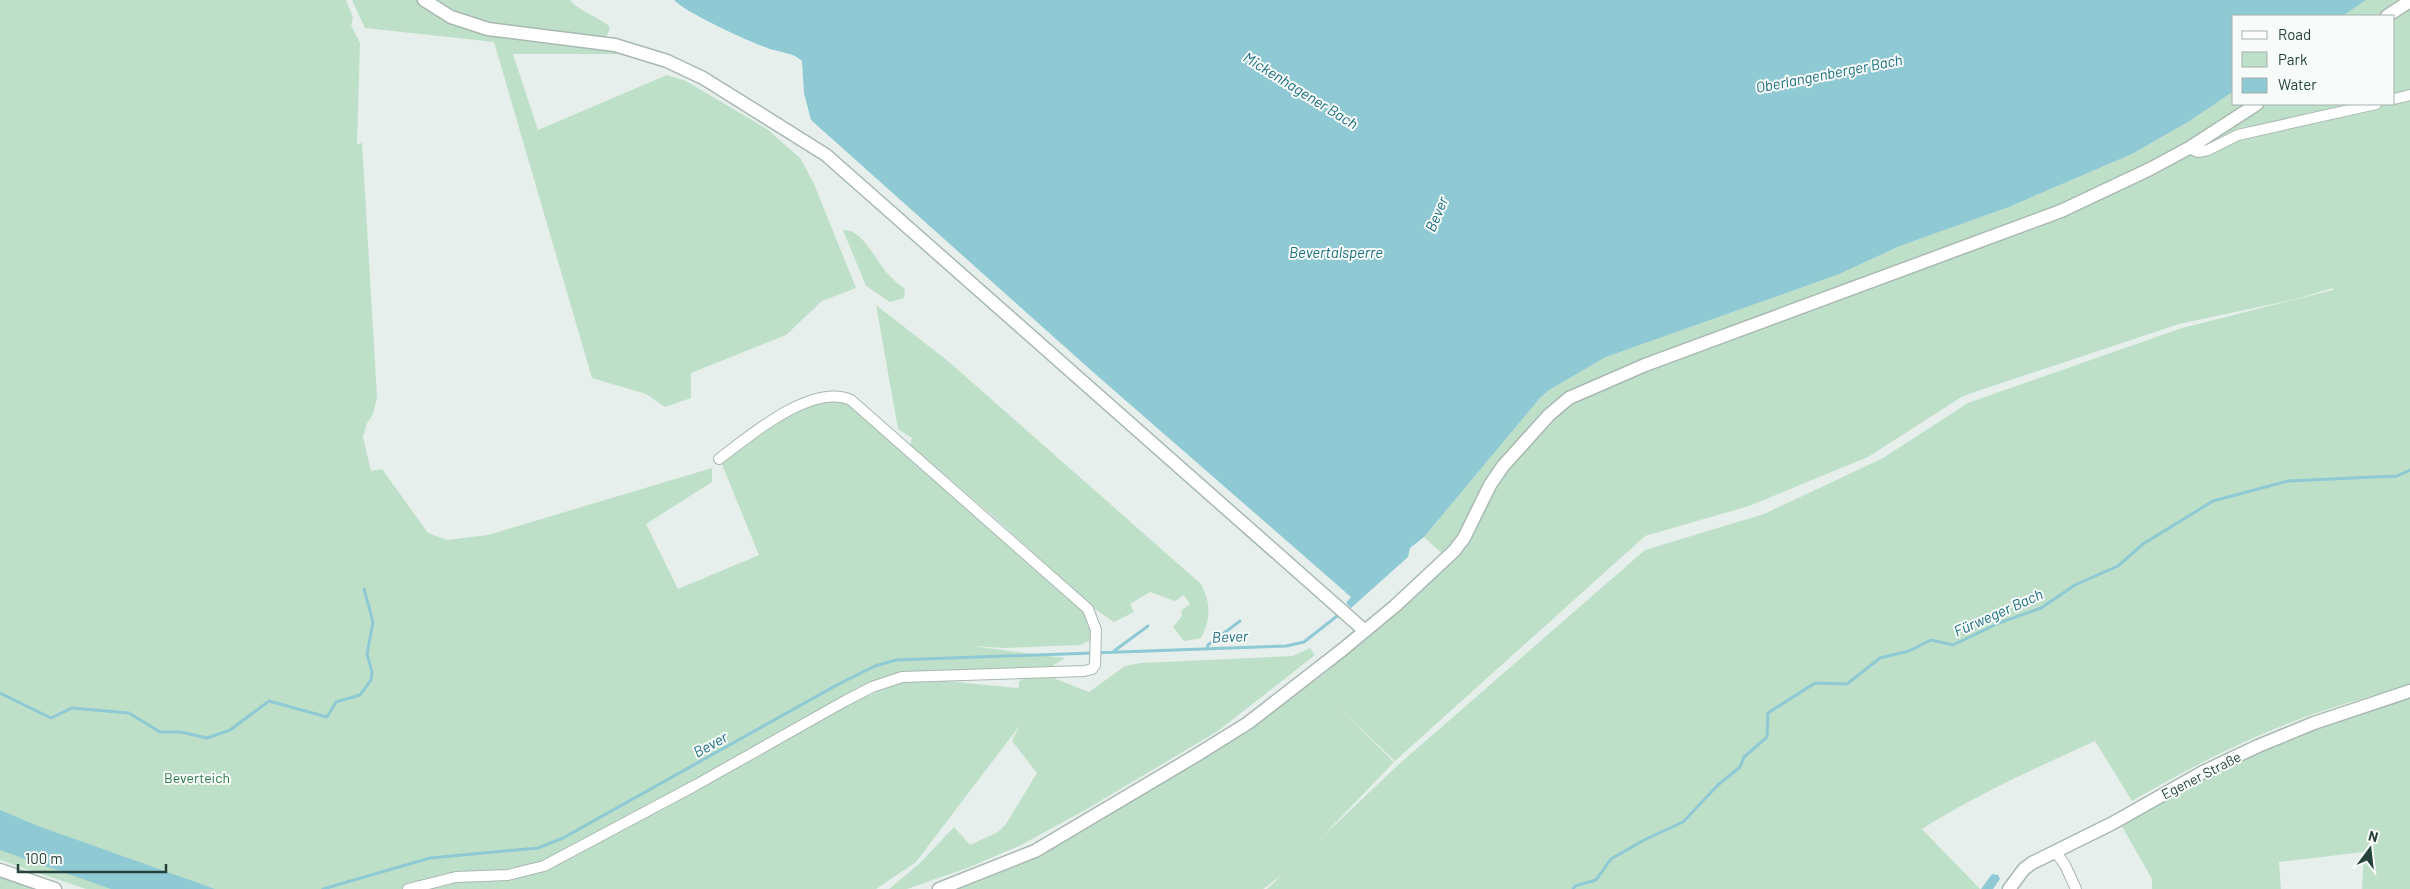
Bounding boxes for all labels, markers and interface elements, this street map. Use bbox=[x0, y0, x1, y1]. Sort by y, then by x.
legend bbox=[2232, 15, 2395, 105]
text: Road bbox=[2278, 25, 2311, 43]
water label: Mickenhagener Bach bbox=[1240, 48, 1362, 133]
water label: Oberlangenberger Bach bbox=[1754, 50, 1904, 96]
text: Park bbox=[2278, 50, 2308, 68]
text: Water bbox=[2278, 75, 2317, 93]
water label: Bever bbox=[1421, 193, 1452, 234]
water label: Bevertalsperre bbox=[1289, 243, 1383, 261]
water label: Fürweger Bach bbox=[1951, 584, 2045, 640]
water label: Bever bbox=[1212, 626, 1249, 646]
water label: Bever bbox=[690, 727, 731, 761]
street label: Egener Straße bbox=[2158, 748, 2244, 802]
park label: Beverteich bbox=[164, 769, 230, 786]
north arrow bbox=[2345, 824, 2395, 874]
text: N bbox=[2367, 827, 2380, 845]
scale bar bbox=[18, 842, 165, 874]
text: 100 m bbox=[25, 849, 63, 867]

